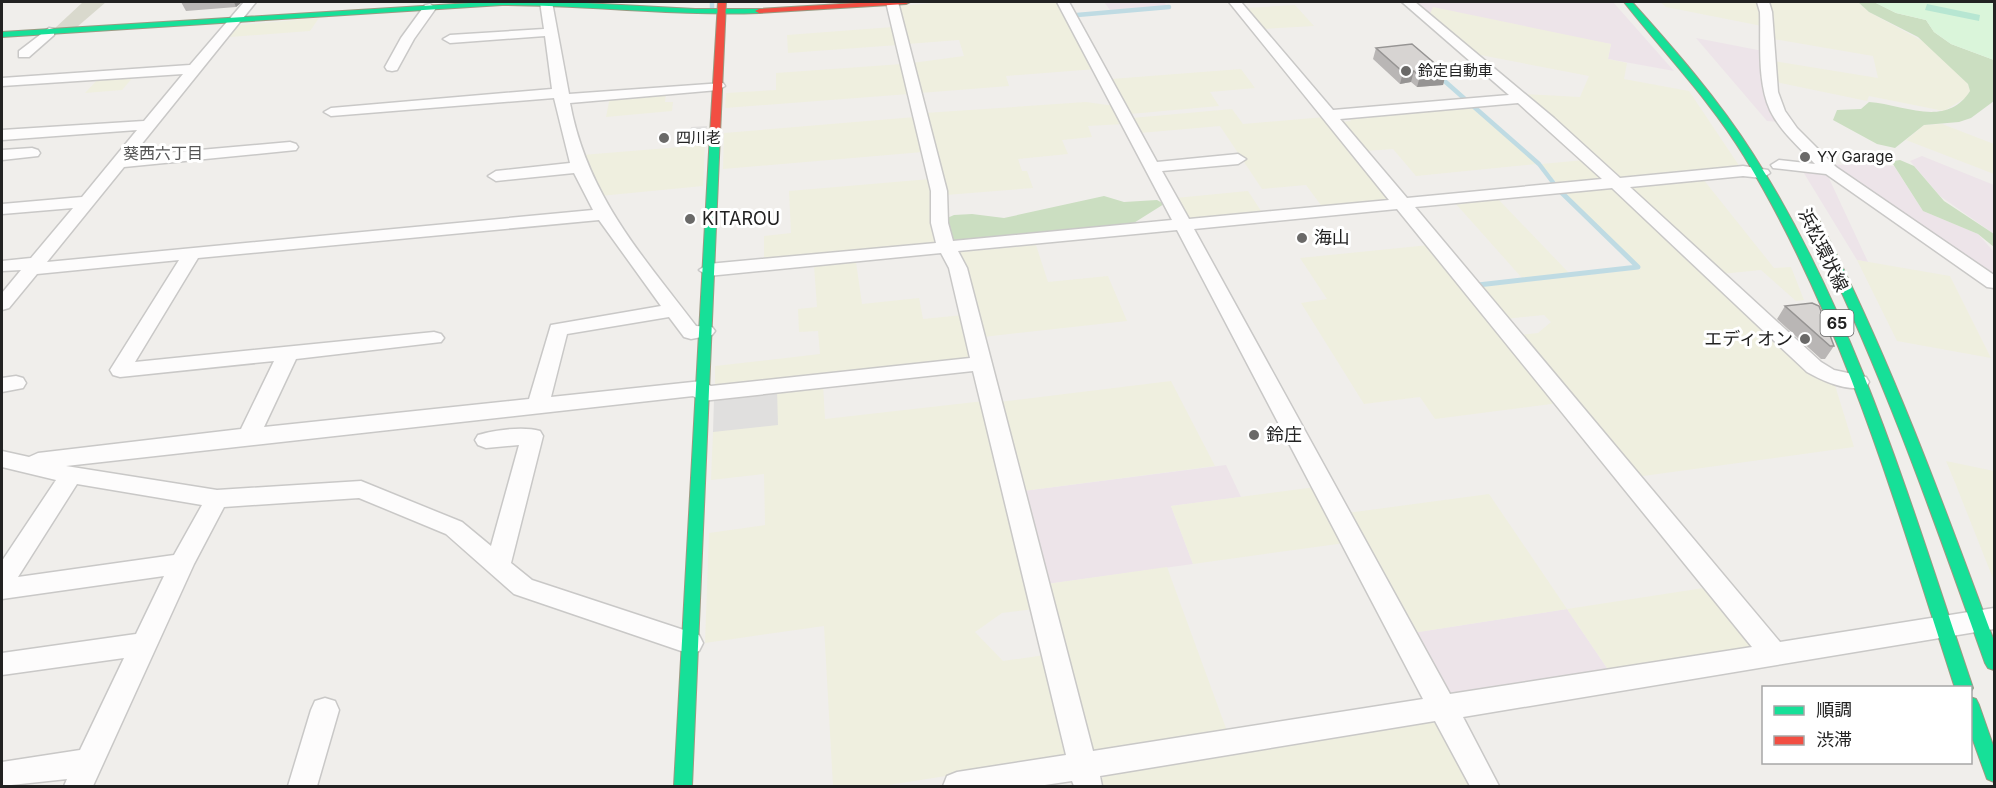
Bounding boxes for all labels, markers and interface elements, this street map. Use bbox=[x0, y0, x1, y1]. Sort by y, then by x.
place label: 鈴定自動車 bbox=[1418, 61, 1493, 80]
marker: 鈴定自動車 bbox=[1399, 64, 1413, 78]
place label: 四川老 bbox=[676, 128, 721, 147]
marker: 四川老 bbox=[657, 131, 671, 145]
district label: 葵西六丁目 bbox=[123, 143, 203, 163]
place label: YY Garage bbox=[1817, 147, 1893, 166]
marker: YY Garage bbox=[1798, 150, 1812, 164]
street label: 浜松環状線 bbox=[1794, 205, 1853, 295]
place label: KITAROU bbox=[702, 208, 780, 229]
marker: KITAROU bbox=[683, 212, 697, 226]
place label: 海山 bbox=[1314, 227, 1350, 248]
marker: 海山 bbox=[1295, 231, 1309, 245]
road number: 65 bbox=[1820, 310, 1854, 336]
place label: エディオン bbox=[1704, 328, 1793, 349]
marker: エディオン bbox=[1798, 332, 1812, 346]
place label: 鈴庄 bbox=[1266, 424, 1302, 445]
marker: 鈴庄 bbox=[1247, 428, 1261, 442]
legend bbox=[1762, 686, 1972, 764]
text: 順調 bbox=[1816, 699, 1852, 720]
text: 渋滞 bbox=[1816, 729, 1852, 750]

